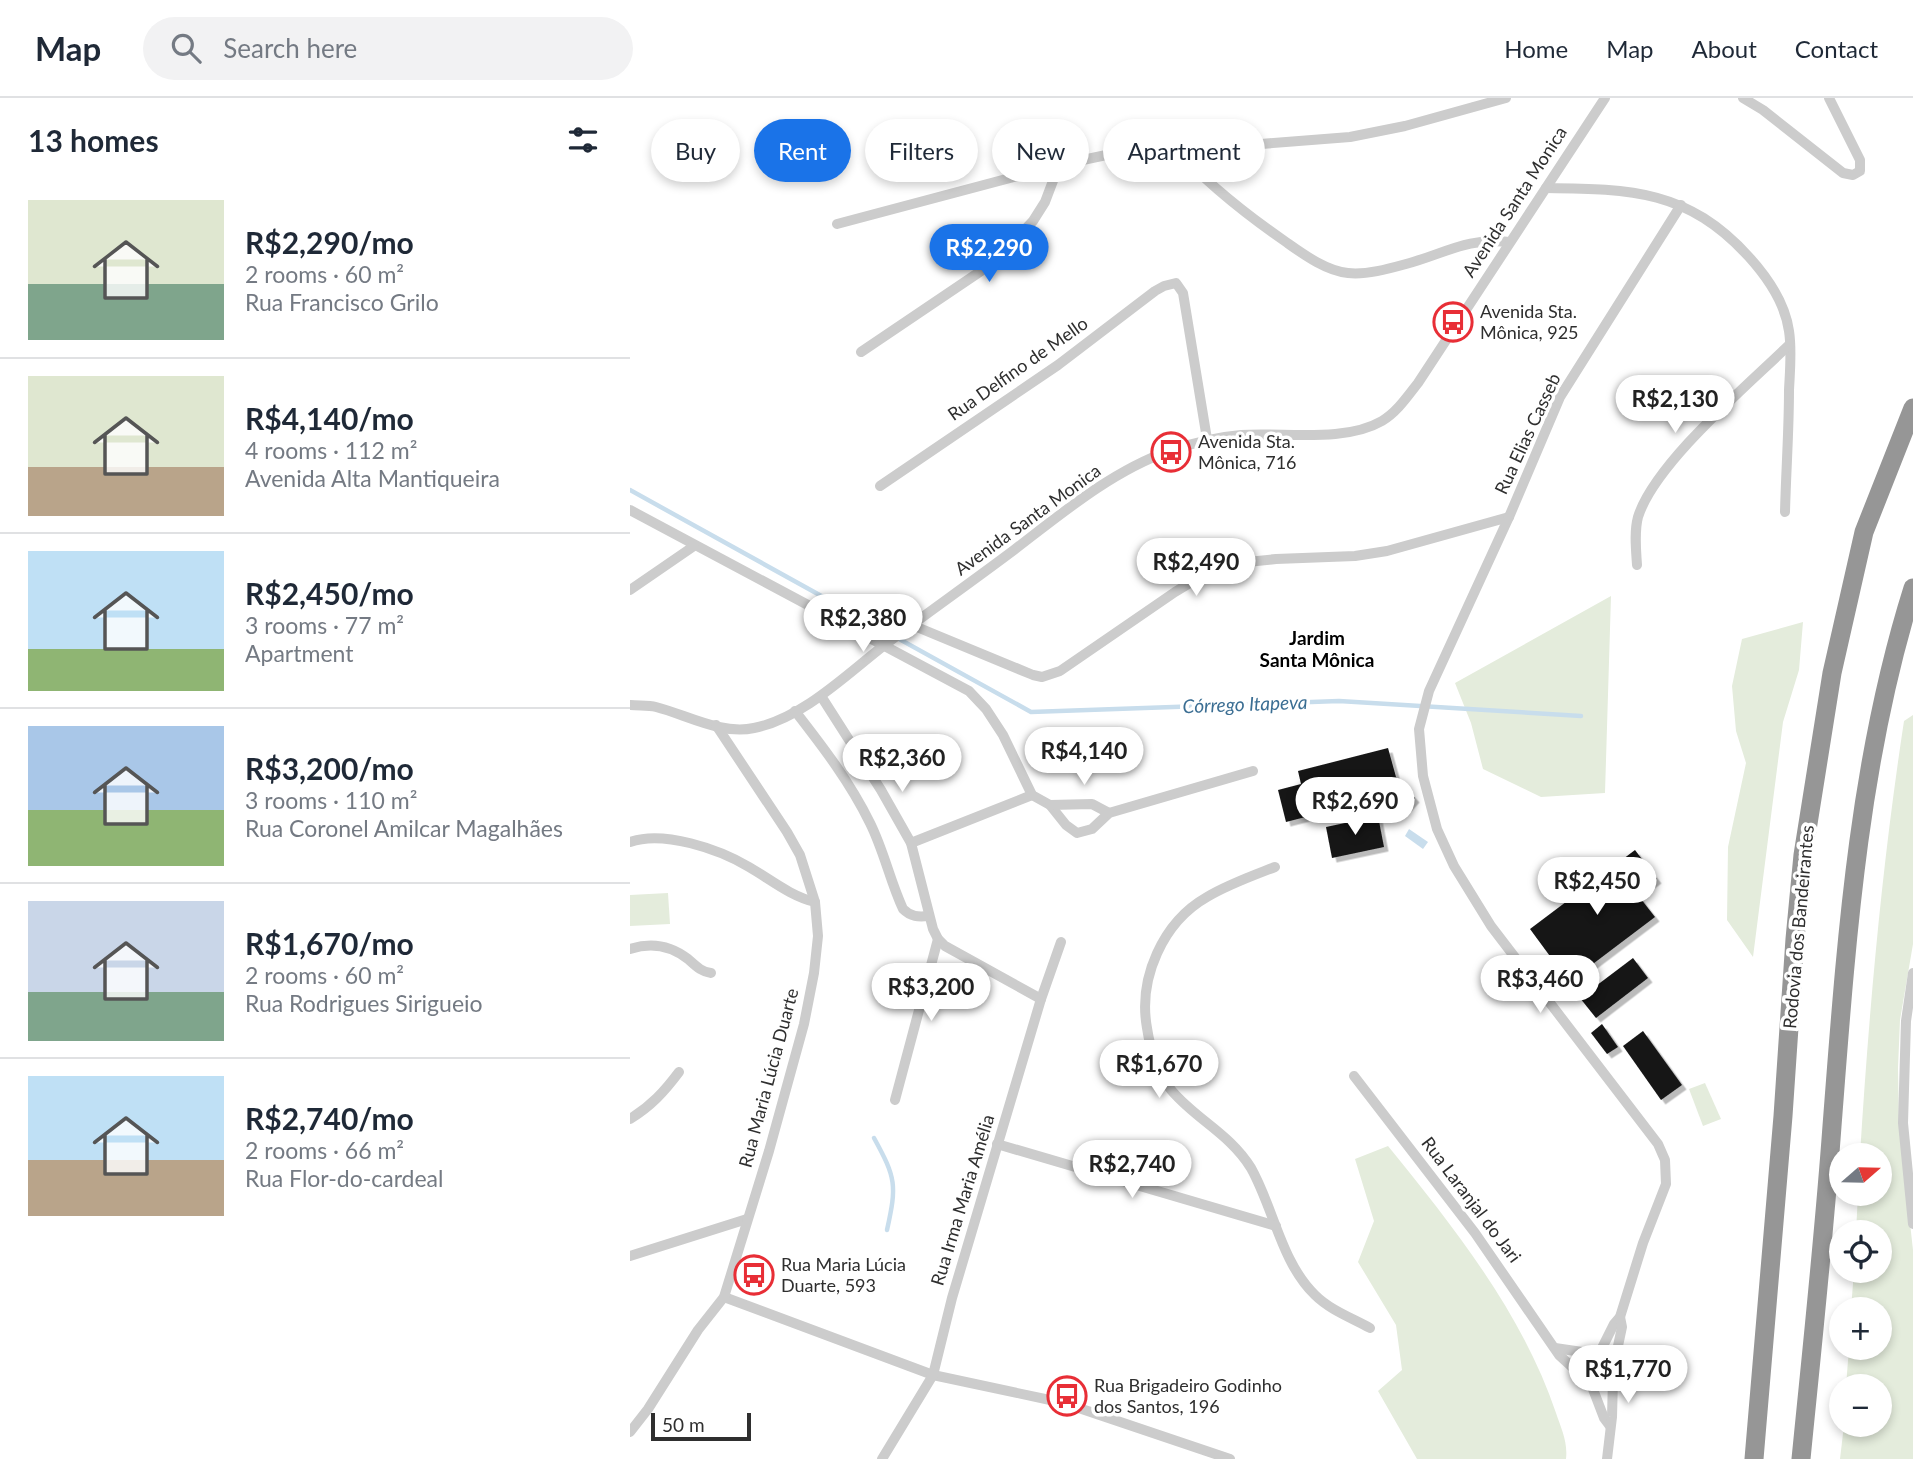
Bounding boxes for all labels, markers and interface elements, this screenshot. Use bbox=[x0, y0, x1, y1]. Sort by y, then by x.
search box bbox=[143, 17, 633, 80]
text: Map bbox=[35, 28, 101, 68]
icon: search bbox=[167, 29, 205, 67]
text: Search here bbox=[223, 32, 357, 64]
text: Home bbox=[1504, 34, 1568, 63]
text: Map bbox=[1606, 34, 1654, 63]
text: About bbox=[1692, 34, 1757, 63]
text: Contact bbox=[1795, 34, 1878, 63]
chip: Buy bbox=[651, 119, 740, 182]
chip: Rent bbox=[754, 119, 851, 182]
chip: Filters bbox=[865, 119, 978, 182]
chip: New bbox=[992, 119, 1089, 182]
chip: Apartment bbox=[1103, 119, 1265, 182]
icon: filters bbox=[564, 121, 602, 159]
text: 13 homes bbox=[28, 122, 159, 158]
street label: Avenida Santa Monica bbox=[1457, 122, 1571, 281]
text: R$2,290/mo bbox=[245, 224, 414, 260]
pin: R$2,290 bbox=[924, 225, 1054, 284]
icon: home bbox=[84, 228, 168, 312]
text: R$2,290 bbox=[946, 233, 1032, 261]
text: 2 rooms · 60 m² bbox=[245, 260, 404, 288]
text: Rua Francisco Grilo bbox=[245, 288, 439, 316]
place label: Avenida Sta. Mônica, 925 bbox=[1480, 300, 1579, 343]
bus stop icon: Avenida Sta. Mônica, 925 bbox=[1432, 301, 1474, 343]
street label: Rua Delfino de Mello bbox=[943, 312, 1092, 425]
street label: Rua Elias Casseb bbox=[1489, 370, 1565, 498]
pin: R$2,130 bbox=[1610, 376, 1740, 435]
text: R$2,130 bbox=[1632, 384, 1718, 412]
text: R$4,140/mo bbox=[245, 400, 414, 436]
icon: home bbox=[84, 404, 168, 488]
place label: Avenida Sta. Mônica, 716 bbox=[1198, 430, 1297, 473]
bus stop icon: Avenida Sta. Mônica, 716 bbox=[1150, 431, 1192, 473]
text: 4 rooms · 112 m² bbox=[245, 436, 417, 464]
street label: Avenida Santa Monica bbox=[950, 459, 1105, 580]
text: Avenida Alta Mantiqueira bbox=[245, 464, 500, 492]
pin: R$2,490 bbox=[1131, 538, 1261, 598]
text: R$2,490 bbox=[1153, 547, 1239, 575]
text: R$2,450/mo bbox=[245, 575, 414, 611]
icon: home bbox=[84, 579, 168, 663]
pin: R$2,380 bbox=[798, 594, 928, 654]
text: R$2,380 bbox=[820, 603, 906, 631]
text: 3 rooms · 77 m² bbox=[245, 611, 404, 639]
district label: Jardim Santa Mônica bbox=[1260, 626, 1374, 671]
text: Apartment bbox=[245, 639, 353, 667]
water label: Córrego Itapeva bbox=[1182, 690, 1308, 717]
pin: R$4,140 bbox=[1019, 728, 1149, 787]
pin: R$2,360 bbox=[837, 734, 967, 794]
text: R$4,140 bbox=[1041, 736, 1127, 764]
text: R$2,360 bbox=[859, 743, 945, 771]
text: R$3,200/mo bbox=[245, 750, 414, 786]
icon: home bbox=[84, 754, 168, 838]
pin: R$2,690 bbox=[1290, 778, 1420, 837]
text: 3 rooms · 110 m² bbox=[245, 786, 417, 814]
text: R$2,690 bbox=[1312, 786, 1398, 814]
text: Rua Coronel Amilcar Magalhães bbox=[245, 814, 563, 842]
street label: Rodovia dos Bandeirantes bbox=[1778, 824, 1818, 1030]
pin: R$2,450 bbox=[1532, 858, 1662, 917]
text: R$2,450 bbox=[1554, 866, 1640, 894]
text: R$1,670/mo bbox=[245, 925, 414, 961]
icon: home bbox=[84, 929, 168, 1013]
pin: R$3,460 bbox=[1475, 956, 1605, 1015]
text: 2 rooms · 60 m² bbox=[245, 961, 404, 989]
pin: R$3,200 bbox=[866, 964, 996, 1023]
text: R$3,460 bbox=[1497, 964, 1583, 992]
text: R$3,200 bbox=[888, 972, 974, 1000]
street label: Rua Maria Lúcia Duarte bbox=[734, 986, 803, 1170]
text: Rua Rodrigues Sirigueio bbox=[245, 989, 483, 1017]
pin: R$1,670 bbox=[1094, 1040, 1224, 1100]
text: R$1,670 bbox=[1116, 1049, 1202, 1077]
text: R$2,740/mo bbox=[245, 1100, 414, 1136]
icon: home bbox=[84, 1104, 168, 1188]
street label: Rua Irma Maria Amélia bbox=[926, 1112, 999, 1288]
street label: Rua Laranjal do Jari bbox=[1417, 1132, 1526, 1267]
text: 2 rooms · 66 m² bbox=[245, 1136, 404, 1164]
pin: R$2,740 bbox=[1067, 1140, 1197, 1200]
north arrow bbox=[1829, 1143, 1892, 1206]
map controls bbox=[1829, 1143, 1892, 1437]
text: R$2,740 bbox=[1089, 1149, 1175, 1177]
text: Rua Flor-do-cardeal bbox=[245, 1164, 443, 1192]
button: locate bbox=[1829, 1220, 1892, 1283]
place label: Rua Maria Lúcia Duarte, 593 bbox=[781, 1253, 906, 1296]
bus stop icon: Rua Maria Lúcia Duarte, 593 bbox=[733, 1254, 775, 1296]
button: + bbox=[1829, 1297, 1892, 1360]
pin: R$1,770 bbox=[1563, 1346, 1693, 1405]
text: R$1,770 bbox=[1585, 1354, 1671, 1382]
place label: Rua Brigadeiro Godinho dos Santos, 196 bbox=[1094, 1374, 1282, 1417]
button: − bbox=[1829, 1374, 1892, 1437]
bus stop icon: Rua Brigadeiro Godinho dos Santos, 196 bbox=[1046, 1375, 1088, 1417]
scale bar bbox=[651, 1410, 751, 1442]
text: 50 m bbox=[662, 1413, 705, 1436]

